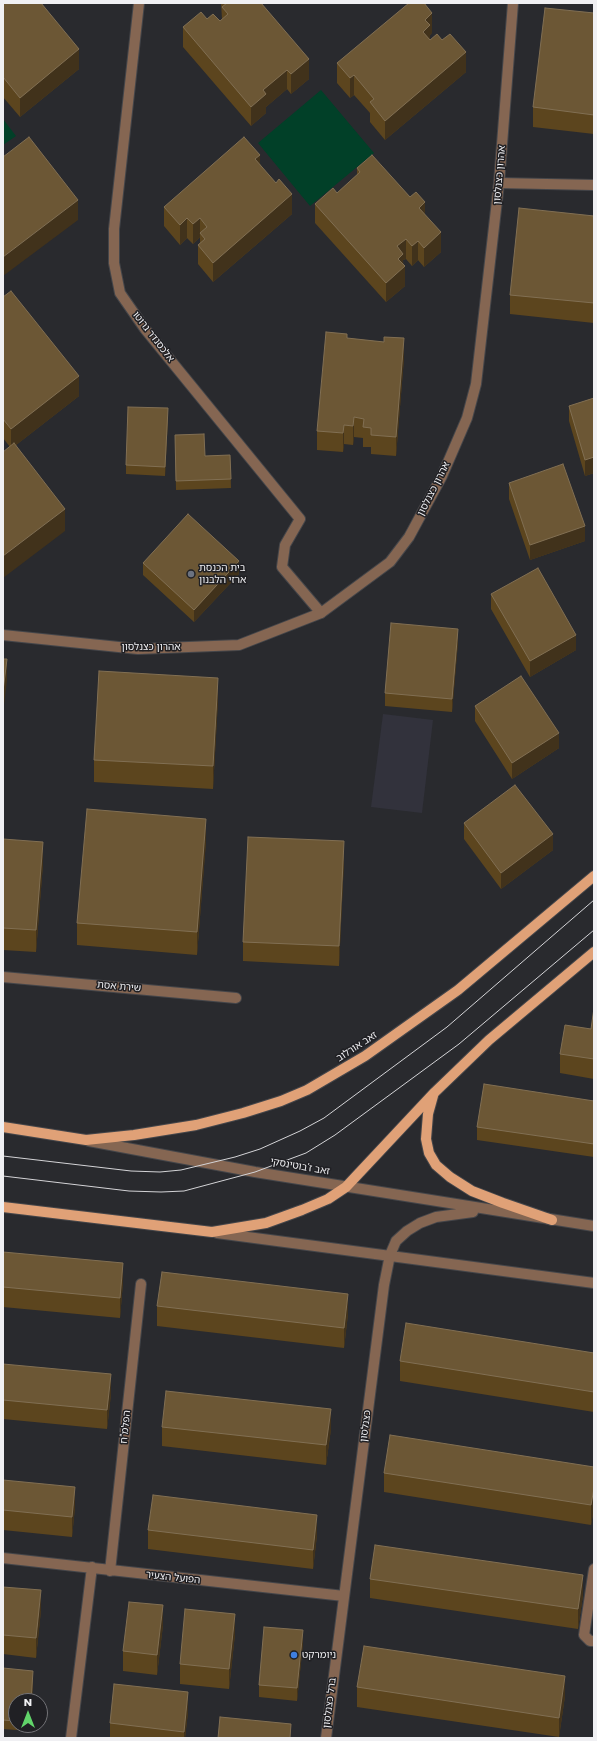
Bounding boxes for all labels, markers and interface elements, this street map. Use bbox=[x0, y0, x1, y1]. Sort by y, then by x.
street label: אהרון כצנלסון bbox=[491, 145, 509, 205]
street label: אלכסנדר גרוטו bbox=[130, 309, 176, 365]
street label: אהרון כצנלסון bbox=[415, 460, 453, 518]
place label: בית הכנסת ארזי הלבנון bbox=[199, 562, 246, 586]
marker: בית הכנסת ארזי הלבנון bbox=[186, 569, 196, 579]
street label: אהרון כצנלסון bbox=[121, 641, 181, 653]
street label: שירת אסת bbox=[96, 979, 142, 995]
street label: זאב אורלוב bbox=[334, 1029, 380, 1065]
street label: זאב ז'בוטינסקי bbox=[269, 1156, 331, 1178]
street label: כצנלסון bbox=[358, 1409, 374, 1443]
street label: הפלמ"ח bbox=[118, 1410, 134, 1444]
street label: הפועל הצעיר bbox=[145, 1569, 201, 1587]
place label: ניומרקט bbox=[302, 1649, 336, 1661]
marker: ניומרקט bbox=[289, 1650, 299, 1660]
street label: ברל כצנלסון bbox=[321, 1677, 339, 1729]
north arrow bbox=[8, 1693, 48, 1733]
text: N bbox=[24, 1694, 32, 1710]

